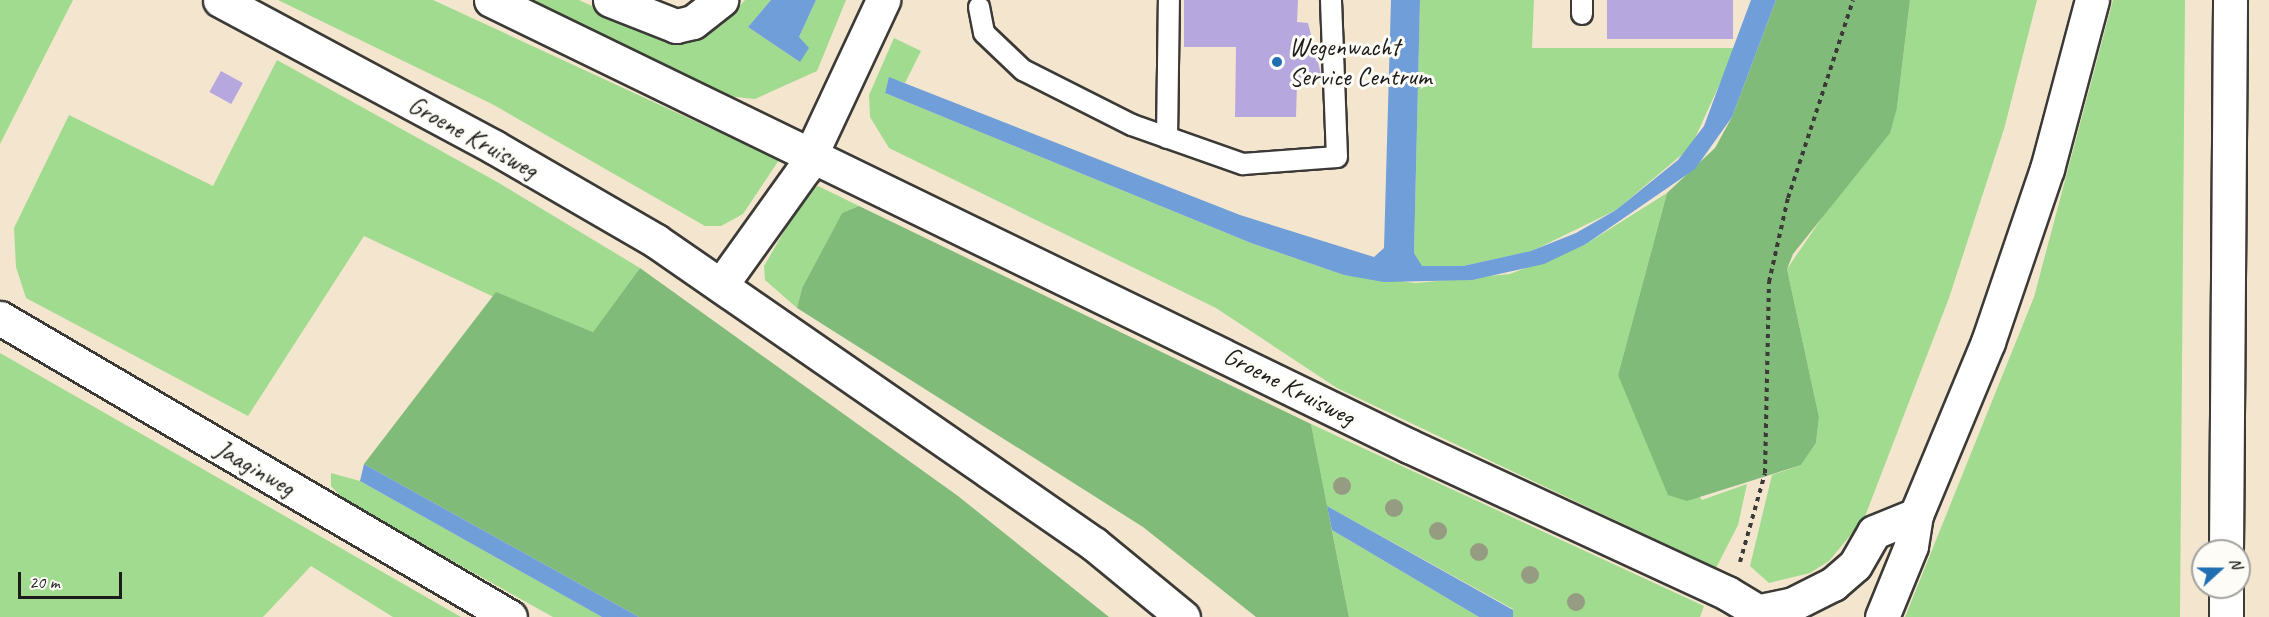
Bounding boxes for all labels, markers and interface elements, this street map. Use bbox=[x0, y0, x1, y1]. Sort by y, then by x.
place label: Wegenwacht Service Centrum bbox=[1289, 31, 1431, 92]
marker: Wegenwacht Service Centrum bbox=[1270, 55, 1284, 69]
street label: Groene Kruisweg bbox=[403, 89, 543, 185]
street label: Groene Kruisweg bbox=[1218, 340, 1360, 432]
street label: Jaaginweg bbox=[210, 433, 300, 503]
north arrow bbox=[2191, 539, 2251, 599]
text: N bbox=[2225, 555, 2247, 571]
scale bar bbox=[21, 560, 124, 598]
text: 20 m bbox=[29, 571, 60, 593]

